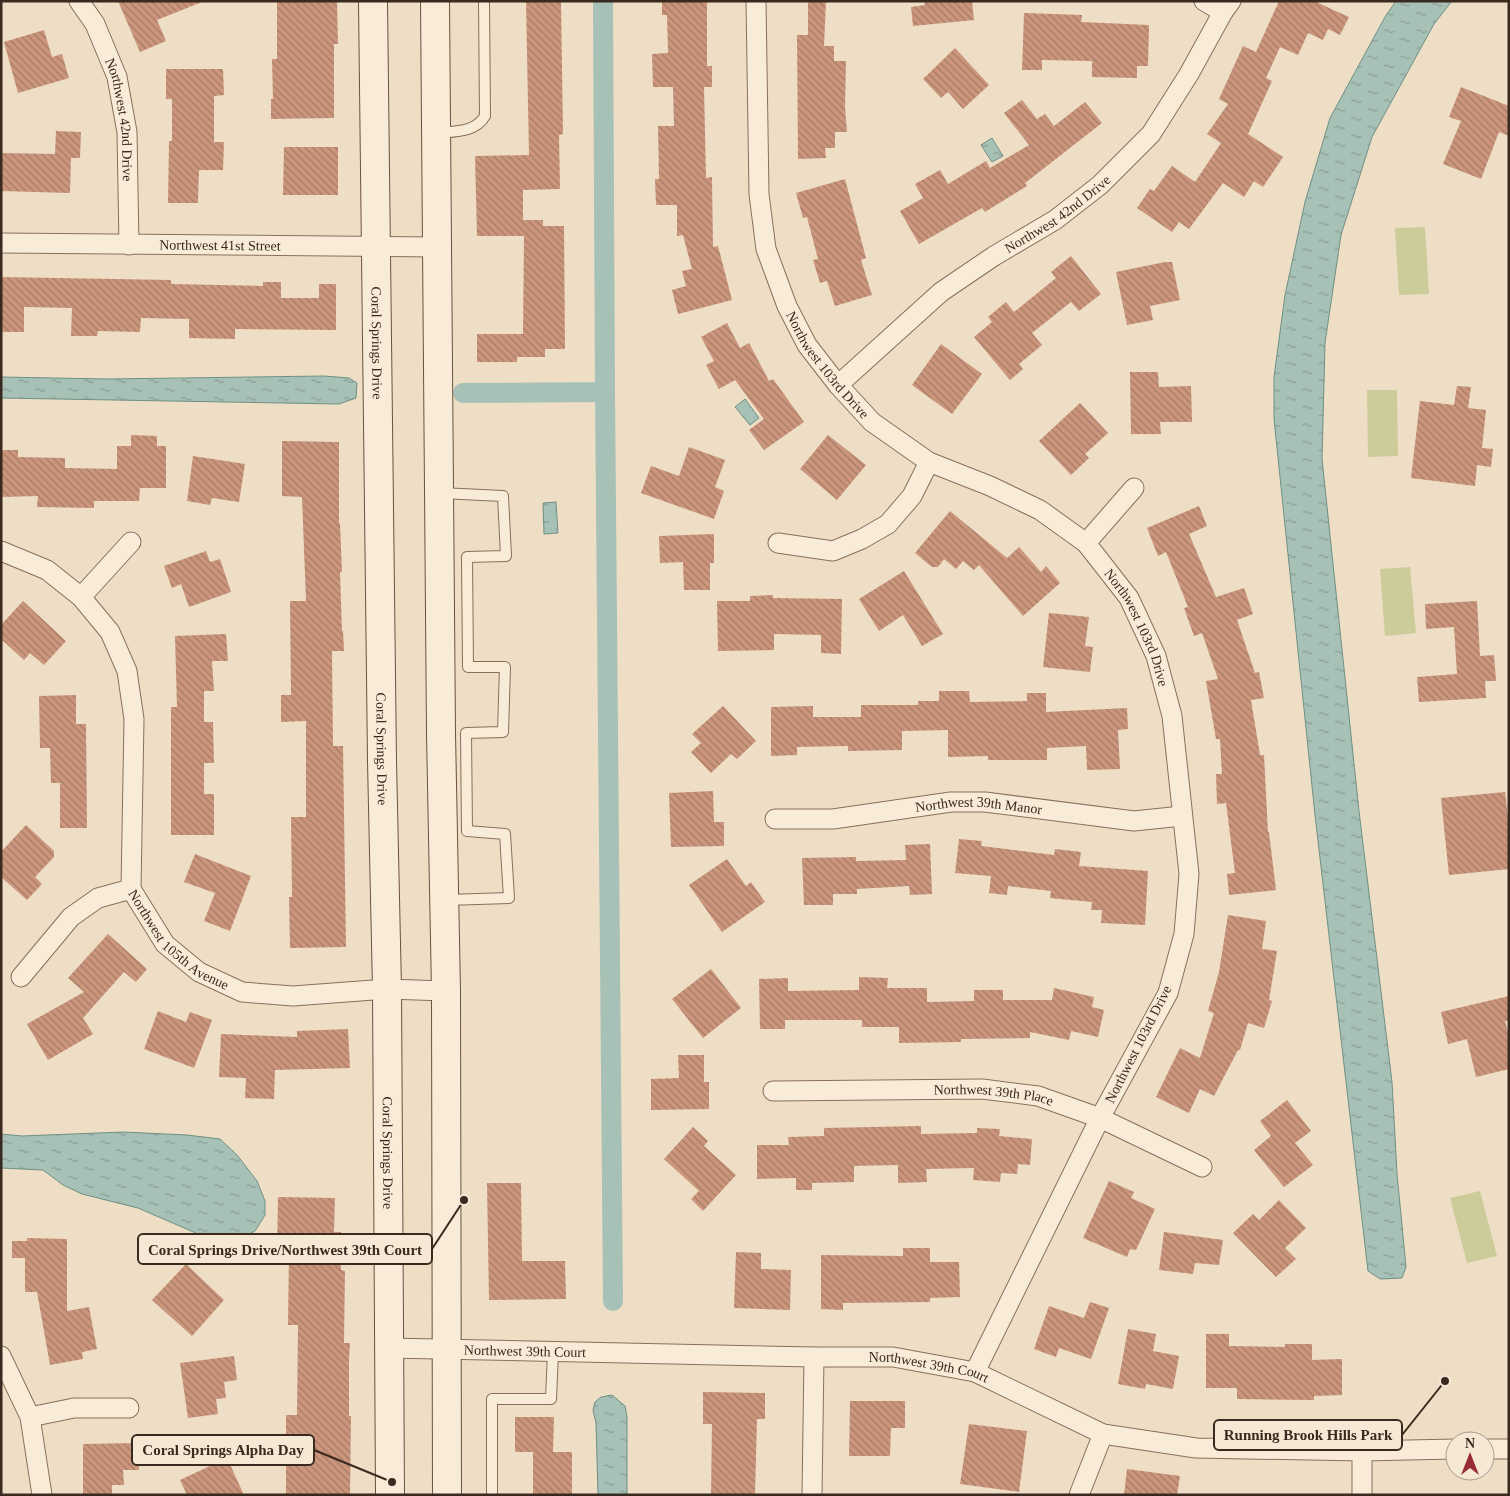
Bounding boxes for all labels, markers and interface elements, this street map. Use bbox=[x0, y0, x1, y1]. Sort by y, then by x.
street label: Northwest 42nd Drive bbox=[102, 56, 135, 181]
street label: Northwest 42nd Drive bbox=[1002, 172, 1113, 256]
street label: Northwest 41st Street bbox=[159, 237, 281, 254]
street label: Coral Springs Drive bbox=[368, 286, 385, 399]
street label: Northwest 103rd Drive bbox=[783, 309, 872, 422]
street label: Northwest 103rd Drive bbox=[1101, 566, 1171, 688]
street label: Coral Springs Drive bbox=[373, 692, 390, 806]
street label: Northwest 39th Manor bbox=[914, 795, 1043, 817]
street label: Northwest 105th Avenue bbox=[125, 887, 231, 993]
street label: Northwest 103rd Drive bbox=[1102, 983, 1175, 1105]
street label: Northwest 39th Place bbox=[934, 1082, 1055, 1109]
street label: Coral Springs Drive bbox=[380, 1096, 395, 1209]
callout: Coral Springs Drive/Northwest 39th Court bbox=[138, 1234, 432, 1264]
text: Coral Springs Drive/Northwest 39th Court bbox=[148, 1242, 422, 1258]
street label: Northwest 39th Court bbox=[464, 1343, 586, 1360]
street label: Northwest 39th Court bbox=[869, 1350, 991, 1386]
callout: Running Brook Hills Park bbox=[1214, 1420, 1402, 1450]
text: Running Brook Hills Park bbox=[1224, 1427, 1393, 1443]
north arrow bbox=[1445, 1431, 1495, 1481]
callout: Coral Springs Alpha Day bbox=[132, 1435, 314, 1465]
text: N bbox=[1465, 1436, 1475, 1451]
text: Coral Springs Alpha Day bbox=[142, 1442, 304, 1458]

